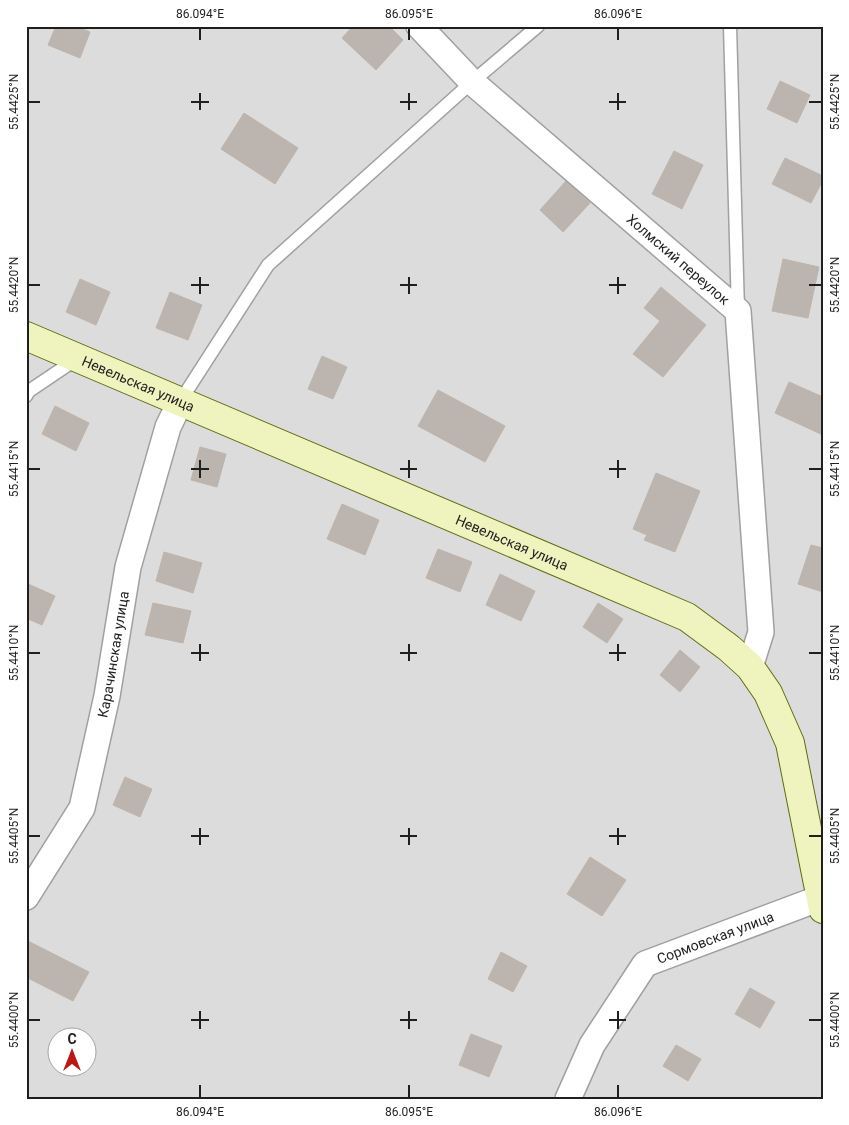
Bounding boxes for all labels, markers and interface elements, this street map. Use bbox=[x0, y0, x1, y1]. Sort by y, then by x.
text: 86.094°E bbox=[176, 7, 224, 21]
text: 86.095°E bbox=[385, 7, 433, 21]
text: 86.096°E bbox=[594, 7, 642, 21]
text: 55.4425°N bbox=[7, 74, 21, 130]
text: 55.4425°N bbox=[828, 74, 842, 130]
street label: Холмский переулок bbox=[623, 211, 733, 308]
text: 55.4420°N bbox=[7, 257, 21, 313]
text: 55.4420°N bbox=[828, 257, 842, 313]
street label: Невельская улица bbox=[80, 353, 197, 415]
text: 55.4415°N bbox=[7, 441, 21, 497]
text: 55.4415°N bbox=[828, 441, 842, 497]
street label: Невельская улица bbox=[453, 512, 571, 574]
street label: Карачинская улица bbox=[94, 590, 132, 719]
text: 55.4410°N bbox=[7, 625, 21, 681]
text: 55.4410°N bbox=[828, 625, 842, 681]
text: 55.4405°N bbox=[7, 808, 21, 864]
text: 55.4405°N bbox=[828, 808, 842, 864]
street label: Сормовская улица bbox=[655, 908, 776, 967]
text: 55.4400°N bbox=[7, 992, 21, 1048]
text: 55.4400°N bbox=[828, 992, 842, 1048]
north arrow bbox=[48, 1028, 98, 1078]
text: С bbox=[67, 1031, 77, 1047]
text: 86.094°E bbox=[176, 1105, 224, 1119]
text: 86.095°E bbox=[385, 1105, 433, 1119]
text: 86.096°E bbox=[594, 1105, 642, 1119]

